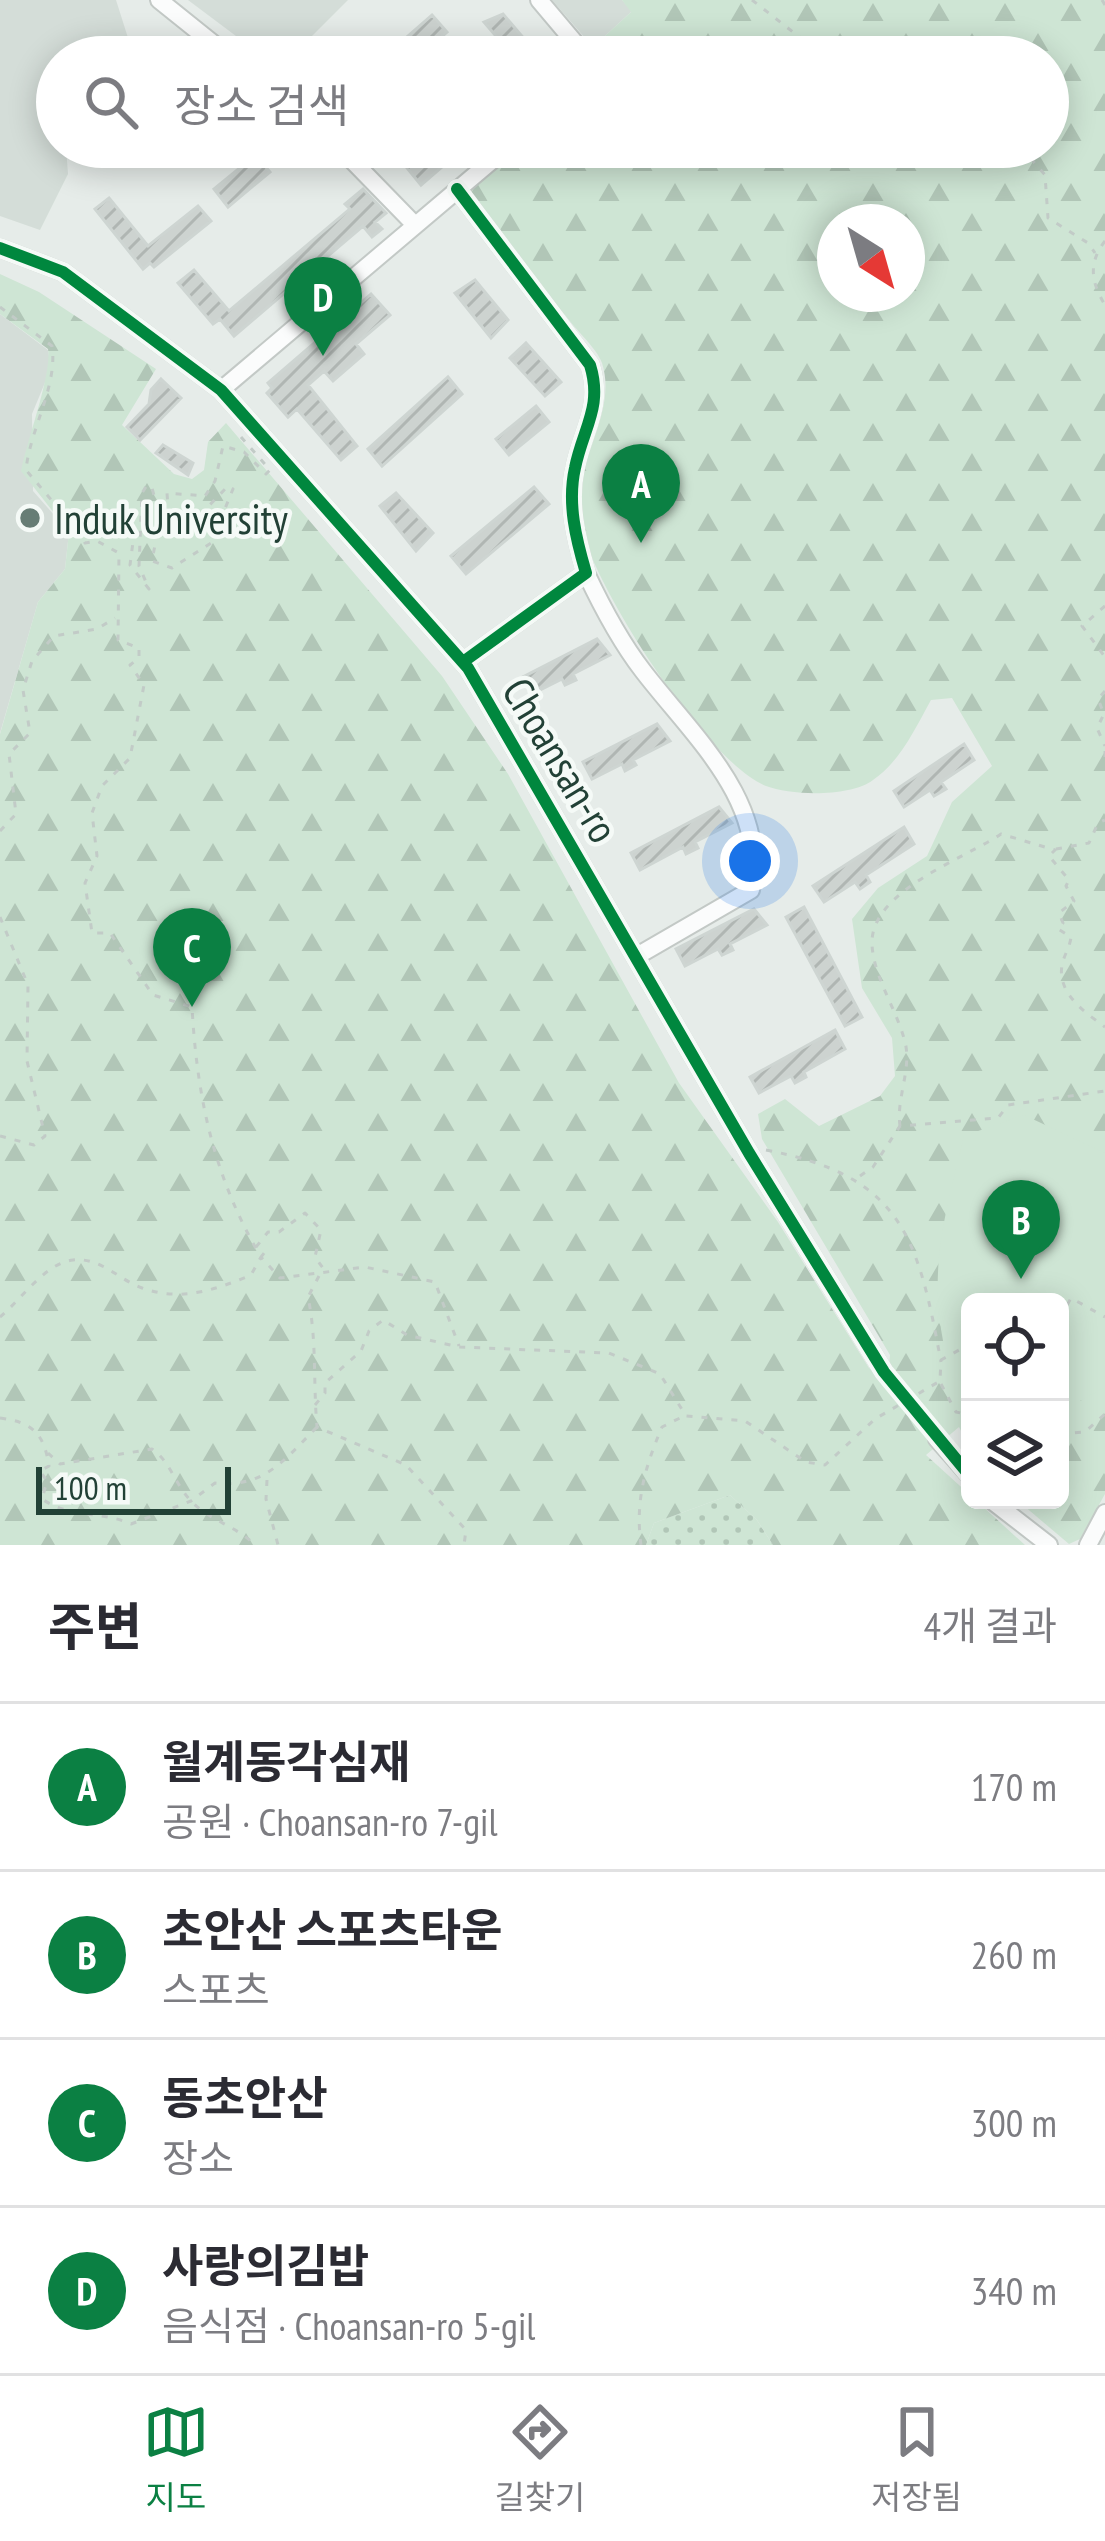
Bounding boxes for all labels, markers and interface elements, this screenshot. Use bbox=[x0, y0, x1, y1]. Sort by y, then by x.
search box bbox=[36, 36, 1069, 168]
icon: search bbox=[78, 69, 144, 135]
text: 장소 검색 bbox=[174, 76, 349, 134]
north arrow bbox=[817, 204, 925, 312]
pin: D bbox=[284, 257, 362, 356]
pin: A bbox=[602, 444, 680, 543]
place label: Induk University bbox=[54, 491, 288, 546]
marker: Induk University bbox=[17, 505, 43, 531]
street label: Choansan-ro bbox=[490, 668, 632, 852]
your location bbox=[720, 831, 780, 891]
pin: C bbox=[153, 908, 231, 1007]
pin: B bbox=[982, 1180, 1060, 1279]
map controls bbox=[961, 1293, 1069, 1509]
button: locate bbox=[961, 1293, 1069, 1401]
button: layers bbox=[961, 1401, 1069, 1509]
scale bar bbox=[36, 1461, 231, 1514]
text: 100 m bbox=[54, 1466, 127, 1509]
text: 주변 bbox=[48, 1593, 142, 1659]
text: 4개 결과 bbox=[924, 1600, 1057, 1651]
text: 월계동각심재 bbox=[162, 1732, 410, 1790]
text: A bbox=[77, 1761, 97, 1812]
text: 170 m bbox=[971, 1761, 1057, 1812]
text: 공원 · Choansan-ro 7-gil bbox=[162, 1796, 498, 1847]
text: 초안산 스포츠타운 bbox=[162, 1900, 502, 1958]
text: B bbox=[77, 1929, 97, 1980]
text: 260 m bbox=[971, 1929, 1057, 1980]
text: 스포츠 bbox=[162, 1964, 270, 2015]
text: 동초안산 bbox=[162, 2068, 328, 2126]
text: C bbox=[78, 2097, 96, 2148]
text: 300 m bbox=[971, 2097, 1057, 2148]
text: 장소 bbox=[162, 2132, 234, 2183]
text: 사랑의김밥 bbox=[162, 2236, 369, 2294]
text: D bbox=[77, 2265, 97, 2316]
text: 340 m bbox=[971, 2265, 1057, 2316]
text: 음식점 · Choansan-ro 5-gil bbox=[162, 2300, 535, 2351]
tab: 지도 bbox=[143, 2399, 209, 2519]
tab: 길찾기 bbox=[494, 2399, 585, 2519]
tab: 저장됨 bbox=[871, 2399, 962, 2519]

